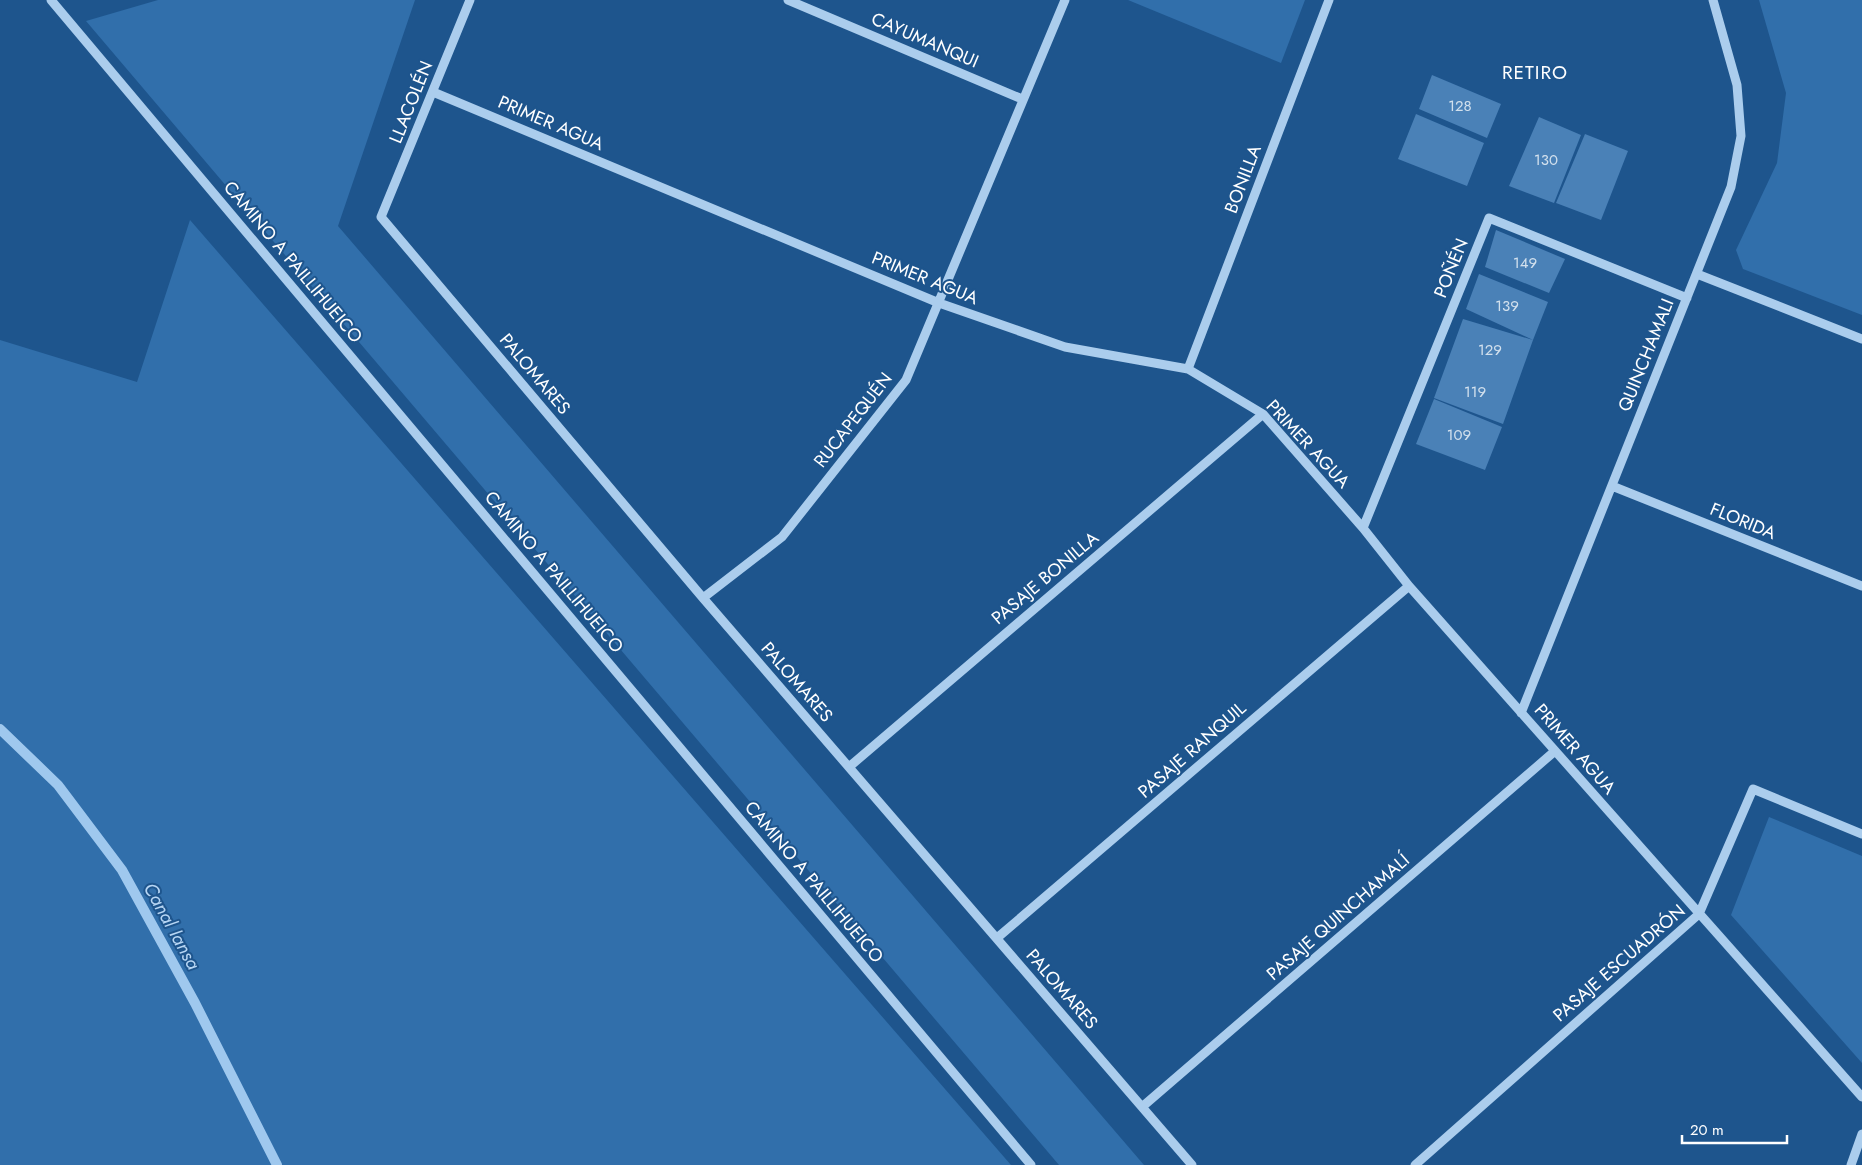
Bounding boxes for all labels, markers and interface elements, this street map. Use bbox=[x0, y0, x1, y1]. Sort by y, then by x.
street label: CAYUMANQUI bbox=[867, 6, 983, 74]
street label: LLACOLÉN bbox=[383, 57, 439, 147]
district label: RETIRO bbox=[1502, 59, 1568, 86]
street label: PRIMER AGUA bbox=[494, 89, 608, 157]
house number: 128 bbox=[1448, 95, 1472, 117]
street label: BONILLA bbox=[1218, 141, 1268, 217]
house number: 130 bbox=[1534, 149, 1558, 171]
street label: CAMINO A PAILLIHUEICO bbox=[217, 175, 369, 349]
street label: POÑÉN bbox=[1427, 234, 1475, 302]
street label: PRIMER AGUA bbox=[868, 245, 982, 311]
house number: 149 bbox=[1513, 252, 1537, 274]
house number: 139 bbox=[1495, 295, 1519, 317]
street label: QUINCHAMALI bbox=[1611, 295, 1681, 415]
street label: PALOMARES bbox=[493, 328, 577, 420]
house number: 129 bbox=[1478, 339, 1502, 361]
street label: RUCAPEQUÉN bbox=[808, 367, 898, 473]
house number: 119 bbox=[1464, 381, 1486, 403]
street label: PRIMER AGUA bbox=[1260, 394, 1356, 494]
house number: 109 bbox=[1447, 424, 1471, 446]
street label: CAMINO A PAILLIHUEICO bbox=[478, 485, 630, 659]
street label: FLORIDA bbox=[1706, 496, 1780, 546]
street label: PASAJE BONILLA bbox=[986, 525, 1104, 631]
street label: PALOMARES bbox=[755, 636, 839, 728]
street label: PASAJE RANQUIL bbox=[1132, 696, 1252, 804]
street label: PRIMER AGUA bbox=[1528, 698, 1622, 800]
street label: CAMINO A PAILLIHUEICO bbox=[738, 795, 890, 969]
street label: PASAJE QUINCHAMALÍ bbox=[1261, 847, 1416, 986]
water label: Canal Iansa bbox=[137, 878, 207, 975]
street label: PASAJE ESCUADRÓN bbox=[1547, 898, 1691, 1028]
street label: PALOMARES bbox=[1020, 943, 1104, 1035]
scale bar bbox=[1682, 1112, 1787, 1144]
text: 20 m bbox=[1690, 1119, 1724, 1141]

